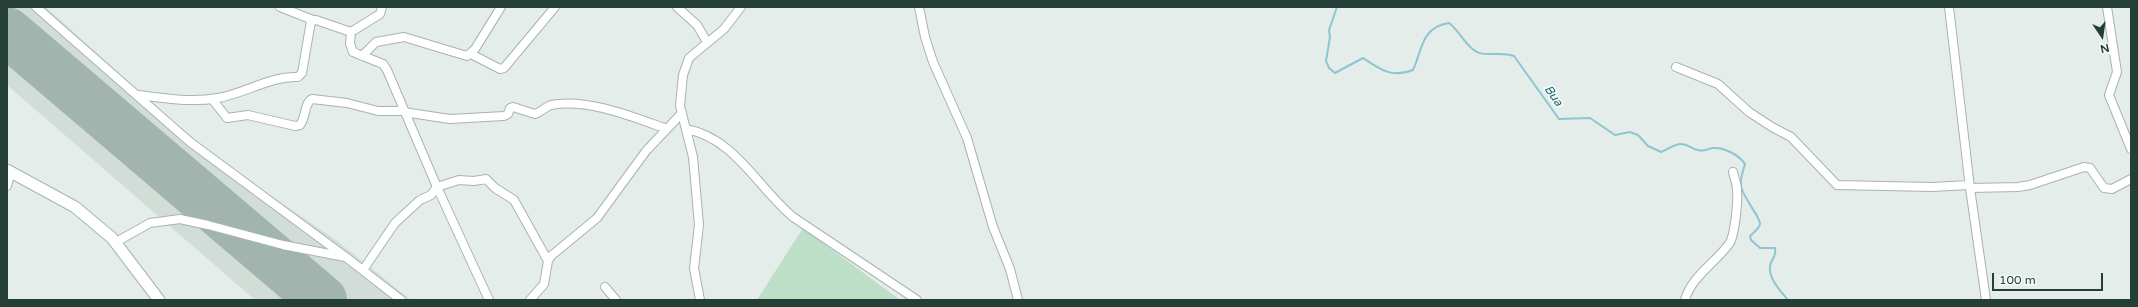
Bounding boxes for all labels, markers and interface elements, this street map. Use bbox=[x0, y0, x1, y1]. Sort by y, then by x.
north arrow bbox=[2082, 16, 2122, 56]
text: N bbox=[2099, 41, 2111, 56]
water label: Bua bbox=[1541, 83, 1565, 109]
scale bar bbox=[1994, 265, 2105, 291]
text: 100 m bbox=[1999, 273, 2036, 287]

